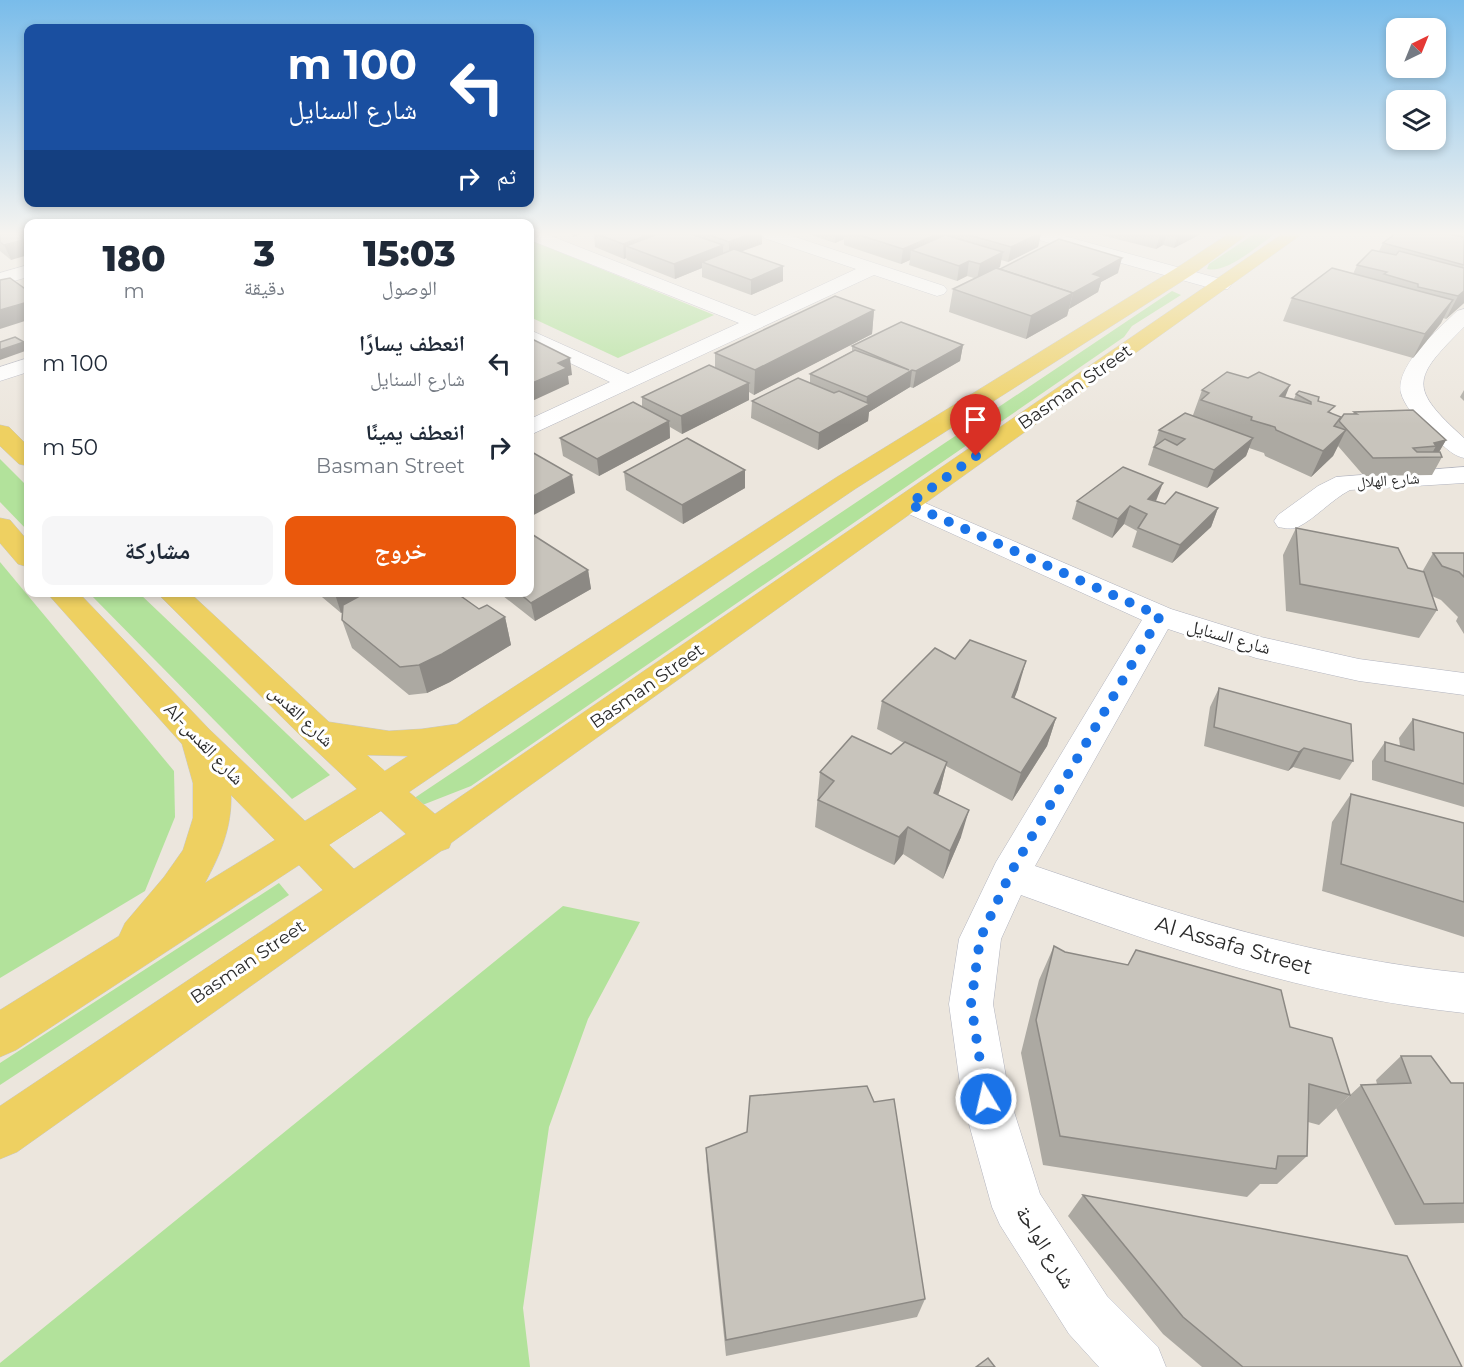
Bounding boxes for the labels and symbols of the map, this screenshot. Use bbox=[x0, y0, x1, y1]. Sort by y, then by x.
north arrow bbox=[1386, 18, 1446, 78]
street label: Basman Street bbox=[1014, 340, 1136, 434]
pin bbox=[950, 394, 1001, 456]
street label: شارع الهلال bbox=[1356, 468, 1420, 493]
street label: شارع السنايل bbox=[1185, 615, 1273, 659]
street label: Basman Street bbox=[586, 639, 708, 733]
street label: شارع القدس bbox=[264, 680, 338, 752]
street label: Al-شارع القدس bbox=[159, 698, 249, 790]
street label: Al Assafa Street bbox=[1153, 911, 1315, 979]
street label: Basman Street bbox=[186, 915, 310, 1009]
position arrow bbox=[954, 1067, 1018, 1131]
street label: شارع الواحة bbox=[1010, 1201, 1081, 1293]

